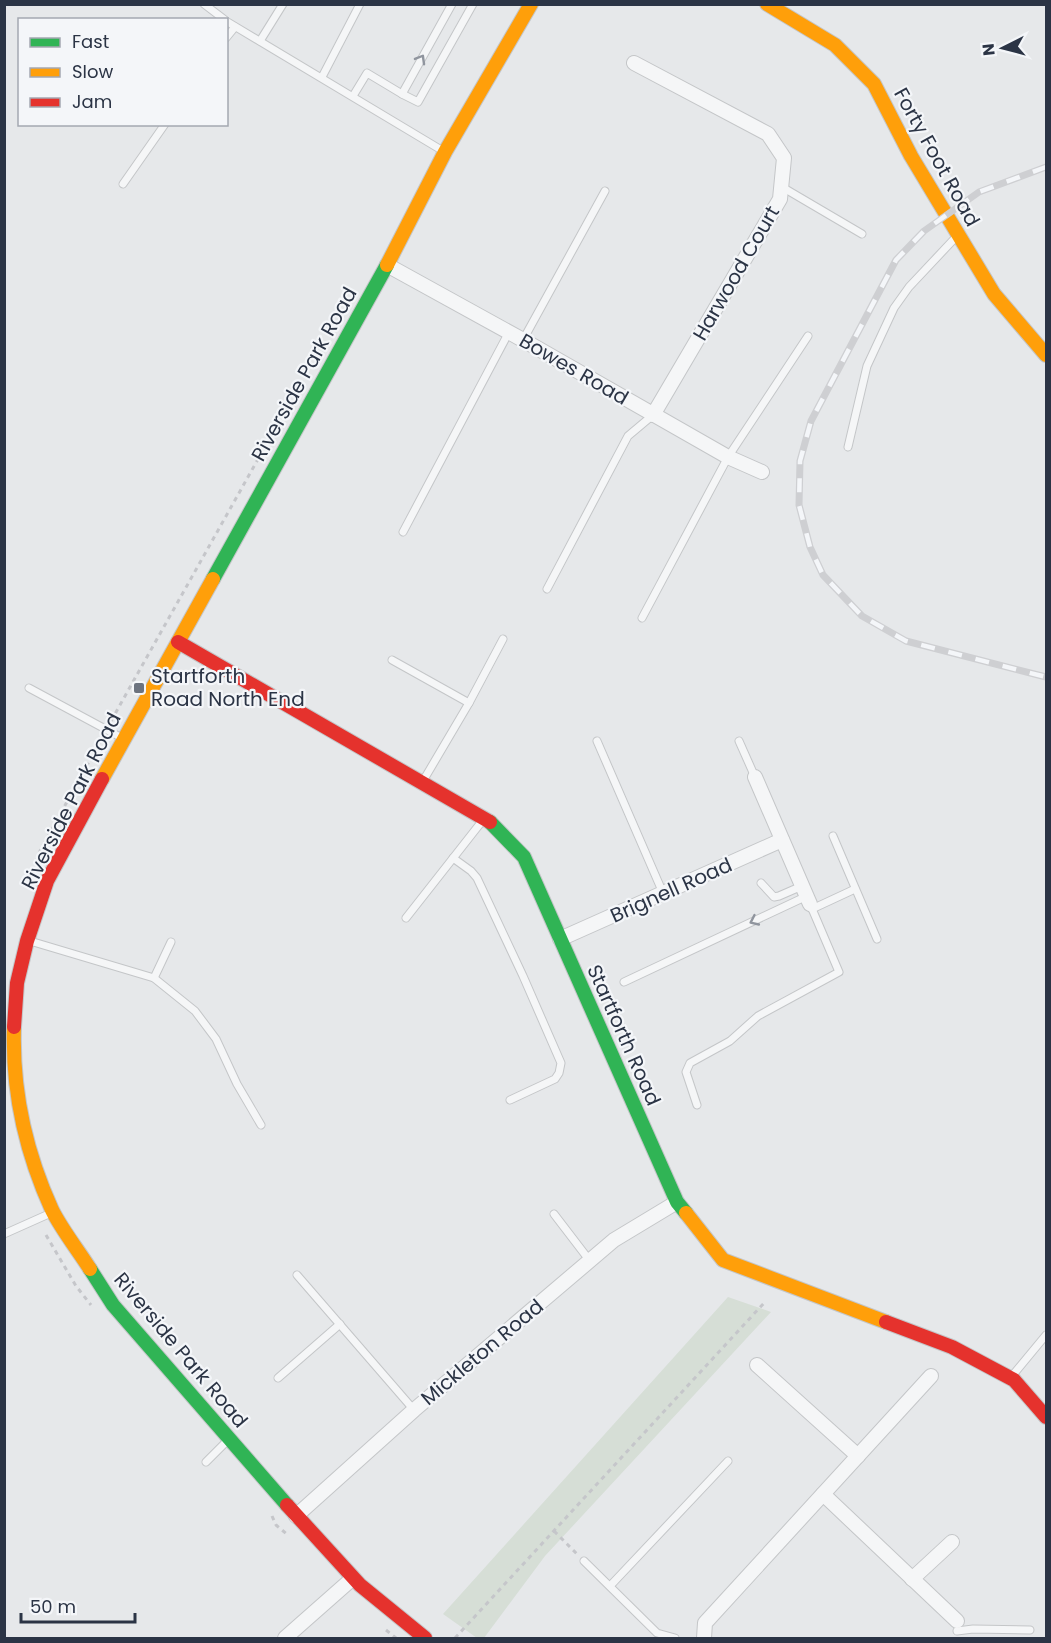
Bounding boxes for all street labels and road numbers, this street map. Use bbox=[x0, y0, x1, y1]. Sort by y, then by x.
street label: Forty Foot Road bbox=[887, 83, 987, 231]
street label: Harwood Court bbox=[686, 200, 786, 346]
street label: Riverside Park Road bbox=[244, 282, 364, 466]
street label: Bowes Road bbox=[514, 326, 634, 412]
street label: Riverside Park Road bbox=[14, 708, 128, 894]
street label: Brignell Road bbox=[606, 851, 736, 929]
street label: Startforth Road bbox=[580, 960, 668, 1110]
street label: Riverside Park Road bbox=[108, 1266, 254, 1434]
street label: Mickleton Road bbox=[415, 1292, 549, 1412]

